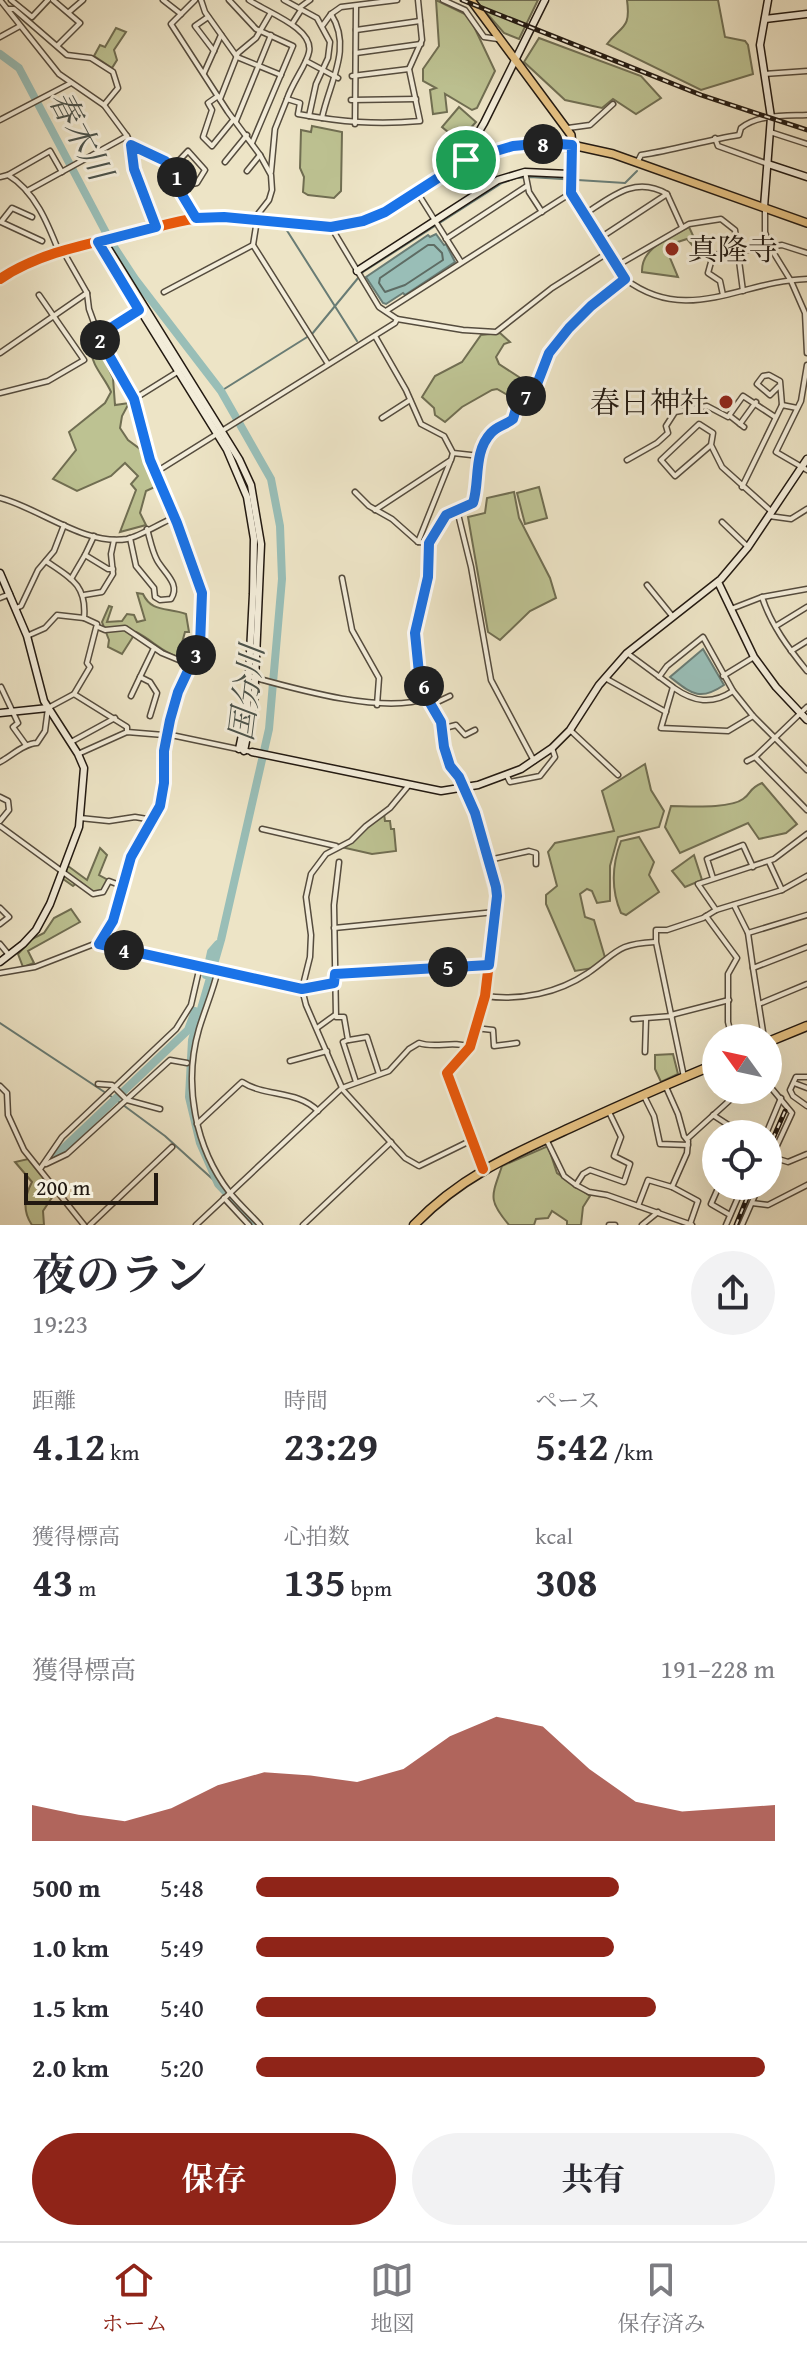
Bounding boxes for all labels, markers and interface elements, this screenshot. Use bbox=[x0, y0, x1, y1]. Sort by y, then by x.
water label: 春木川 bbox=[38, 82, 126, 191]
pin: 8 bbox=[523, 124, 563, 164]
pin bbox=[432, 126, 500, 194]
text: 8 bbox=[537, 128, 549, 160]
icon: arrive bbox=[444, 138, 488, 182]
pin: 1 bbox=[157, 157, 197, 197]
text: 1 bbox=[171, 161, 183, 193]
place label: 真隆寺 bbox=[688, 227, 778, 271]
marker: 真隆寺 bbox=[663, 240, 681, 258]
pin: 2 bbox=[80, 320, 120, 360]
text: 2 bbox=[94, 324, 106, 356]
pin: 7 bbox=[506, 376, 546, 416]
text: 7 bbox=[520, 380, 532, 412]
place label: 春日神社 bbox=[590, 380, 710, 424]
marker: 春日神社 bbox=[717, 393, 735, 411]
pin: 3 bbox=[176, 635, 216, 675]
text: 3 bbox=[190, 639, 202, 671]
water label: 国分川 bbox=[217, 640, 276, 744]
pin: 6 bbox=[404, 666, 444, 706]
text: 6 bbox=[418, 670, 430, 702]
pin: 4 bbox=[104, 930, 144, 970]
text: 4 bbox=[118, 934, 130, 966]
pin: 5 bbox=[428, 947, 468, 987]
text: 5 bbox=[442, 951, 454, 983]
north arrow bbox=[702, 1024, 782, 1104]
map controls bbox=[702, 1024, 782, 1200]
button: locate bbox=[702, 1120, 782, 1200]
scale bar bbox=[24, 1169, 158, 1205]
text: 200 m bbox=[36, 1171, 91, 1203]
text: 夜のラン bbox=[32, 1242, 208, 1306]
button: share bbox=[691, 1251, 775, 1335]
text: 19:23 bbox=[32, 1304, 88, 1343]
text: 距離 bbox=[32, 1384, 76, 1416]
text: 時間 bbox=[284, 1384, 328, 1416]
text: ペース bbox=[535, 1384, 600, 1416]
text: 4.12 bbox=[32, 1416, 105, 1475]
text: 23:29 bbox=[284, 1416, 378, 1475]
text: 5:42 bbox=[535, 1416, 609, 1475]
text: km bbox=[105, 1436, 139, 1468]
text: /km bbox=[609, 1436, 653, 1468]
text: 獲得標高 bbox=[32, 1520, 120, 1552]
text: 心拍数 bbox=[284, 1520, 350, 1552]
text: kcal bbox=[535, 1520, 573, 1552]
text: 43 bbox=[32, 1552, 73, 1611]
text: 135 bbox=[284, 1552, 346, 1611]
text: 308 bbox=[535, 1552, 598, 1611]
text: m bbox=[73, 1572, 96, 1604]
text: bpm bbox=[346, 1572, 392, 1604]
text: 191–228 m bbox=[661, 1649, 775, 1688]
text: 獲得標高 bbox=[32, 1650, 136, 1689]
text: 500 m bbox=[32, 1868, 100, 1907]
text: 5:48 bbox=[160, 1868, 204, 1907]
text: 1.0 km bbox=[32, 1928, 109, 1967]
text: 5:49 bbox=[160, 1928, 204, 1967]
text: 1.5 km bbox=[32, 1988, 109, 2027]
text: 5:40 bbox=[160, 1988, 204, 2027]
text: 2.0 km bbox=[32, 2048, 109, 2087]
text: 5:20 bbox=[160, 2048, 204, 2087]
button: 保存 bbox=[32, 2133, 396, 2225]
button: 共有 bbox=[412, 2133, 775, 2225]
tab: ホーム bbox=[101, 2258, 168, 2339]
tab: 地図 bbox=[370, 2258, 415, 2339]
tab: 保存済み bbox=[617, 2258, 706, 2339]

